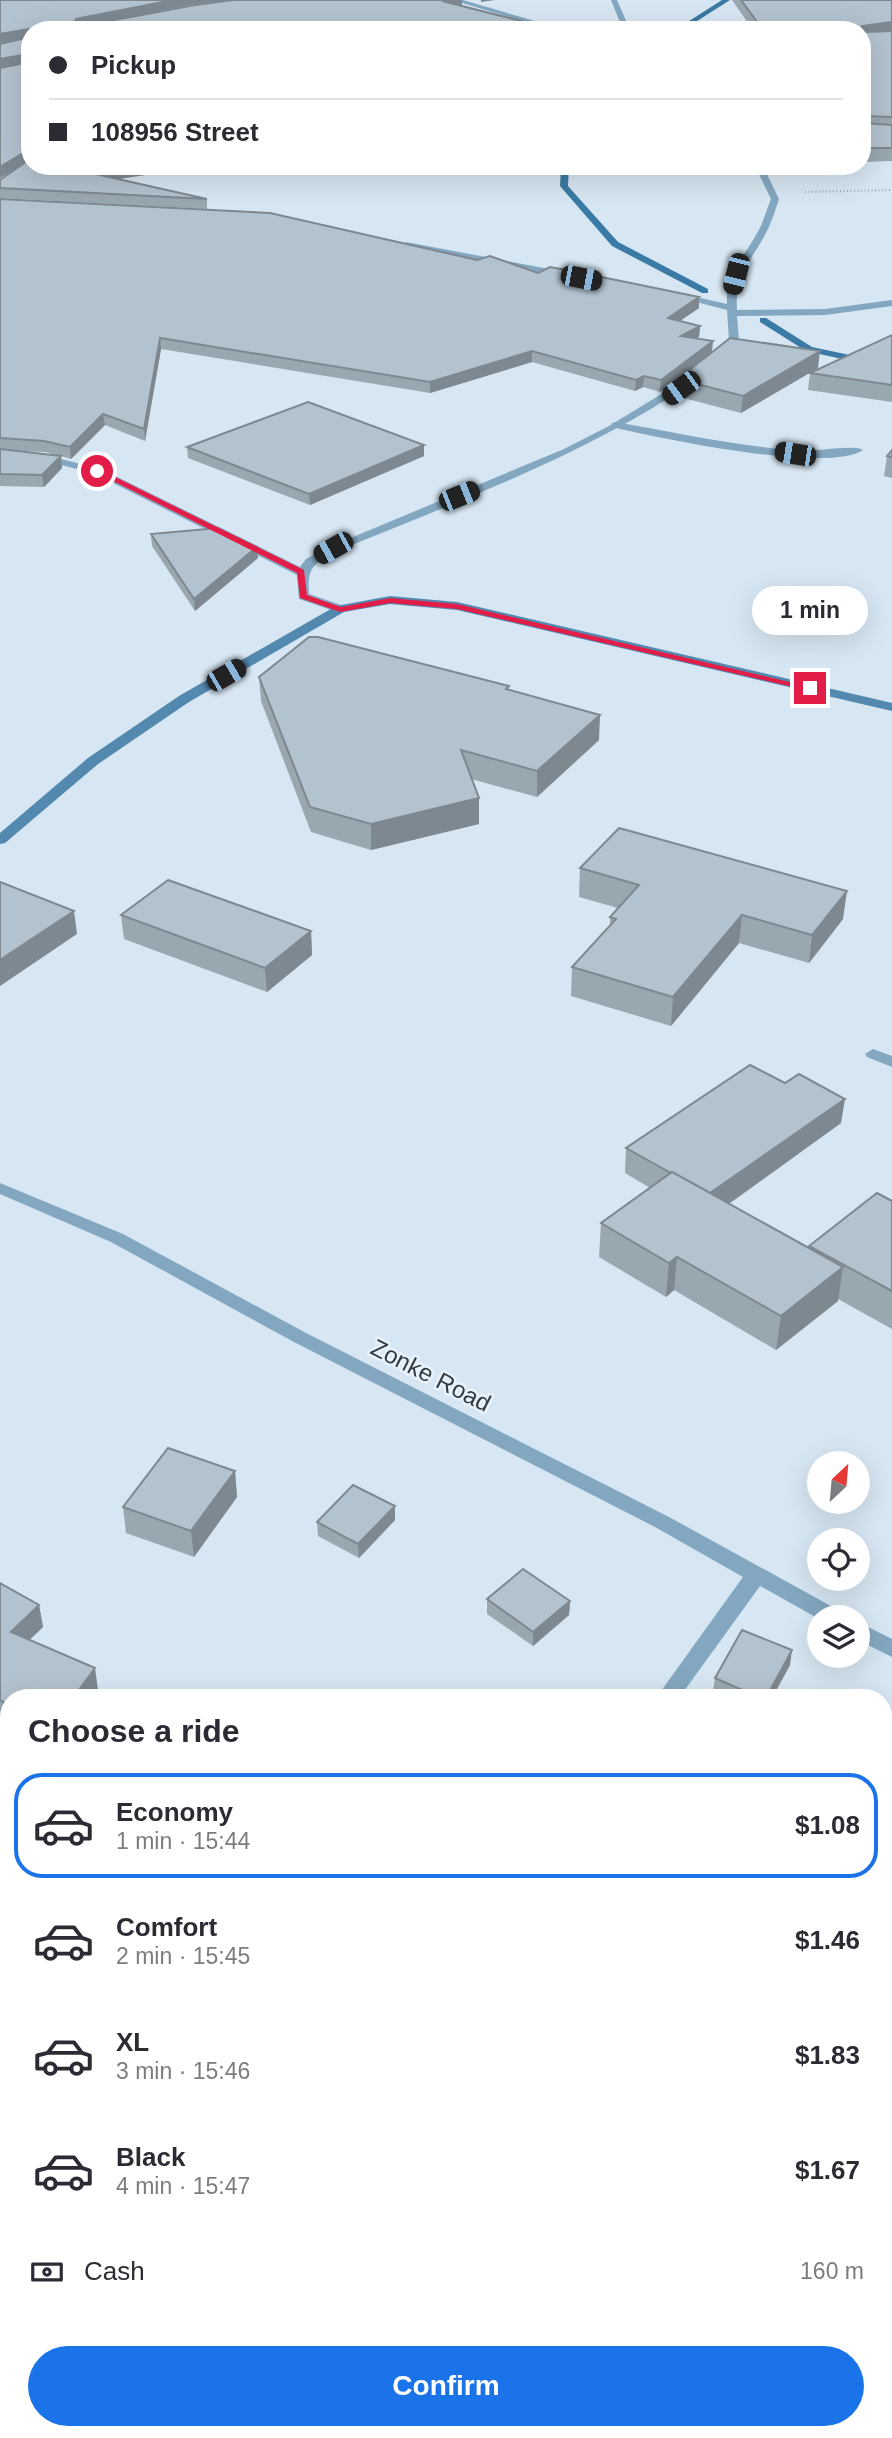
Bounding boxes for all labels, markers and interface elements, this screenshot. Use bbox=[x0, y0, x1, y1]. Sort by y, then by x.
text: Pickup bbox=[91, 50, 176, 80]
text: 108956 Street bbox=[91, 117, 259, 147]
car bbox=[721, 251, 752, 297]
car bbox=[559, 264, 604, 292]
car bbox=[658, 367, 705, 409]
car bbox=[773, 440, 818, 468]
route start bbox=[81, 455, 113, 487]
car bbox=[436, 478, 483, 514]
car bbox=[310, 529, 357, 567]
callout: 1 min bbox=[752, 586, 868, 636]
text: 1 min bbox=[780, 597, 840, 623]
car bbox=[203, 655, 250, 695]
route end bbox=[794, 672, 826, 704]
street label: Zonke Road bbox=[367, 1333, 495, 1417]
north arrow bbox=[807, 1451, 870, 1514]
map controls bbox=[807, 1451, 870, 1668]
button: locate bbox=[807, 1528, 870, 1591]
button: layers bbox=[807, 1605, 870, 1668]
text: Choose a ride bbox=[28, 1713, 240, 1749]
icon: car bbox=[32, 1794, 95, 1857]
text: Economy bbox=[116, 1797, 233, 1827]
text: $1.08 bbox=[795, 1810, 860, 1840]
text: 1 min · 15:44 bbox=[116, 1828, 250, 1854]
icon: car bbox=[32, 1909, 95, 1972]
text: Comfort bbox=[116, 1912, 217, 1942]
text: $1.46 bbox=[795, 1925, 860, 1955]
text: 2 min · 15:45 bbox=[116, 1943, 250, 1969]
icon: car bbox=[32, 2024, 95, 2087]
text: XL bbox=[116, 2027, 149, 2057]
text: $1.83 bbox=[795, 2040, 860, 2070]
text: 3 min · 15:46 bbox=[116, 2058, 250, 2084]
icon: car bbox=[32, 2139, 95, 2202]
text: Black bbox=[116, 2142, 185, 2172]
text: $1.67 bbox=[795, 2155, 860, 2185]
text: 4 min · 15:47 bbox=[116, 2173, 250, 2199]
icon: cash bbox=[28, 2253, 66, 2291]
text: Cash bbox=[84, 2256, 145, 2286]
text: 160 m bbox=[800, 2258, 864, 2284]
button: Confirm bbox=[28, 2346, 864, 2426]

